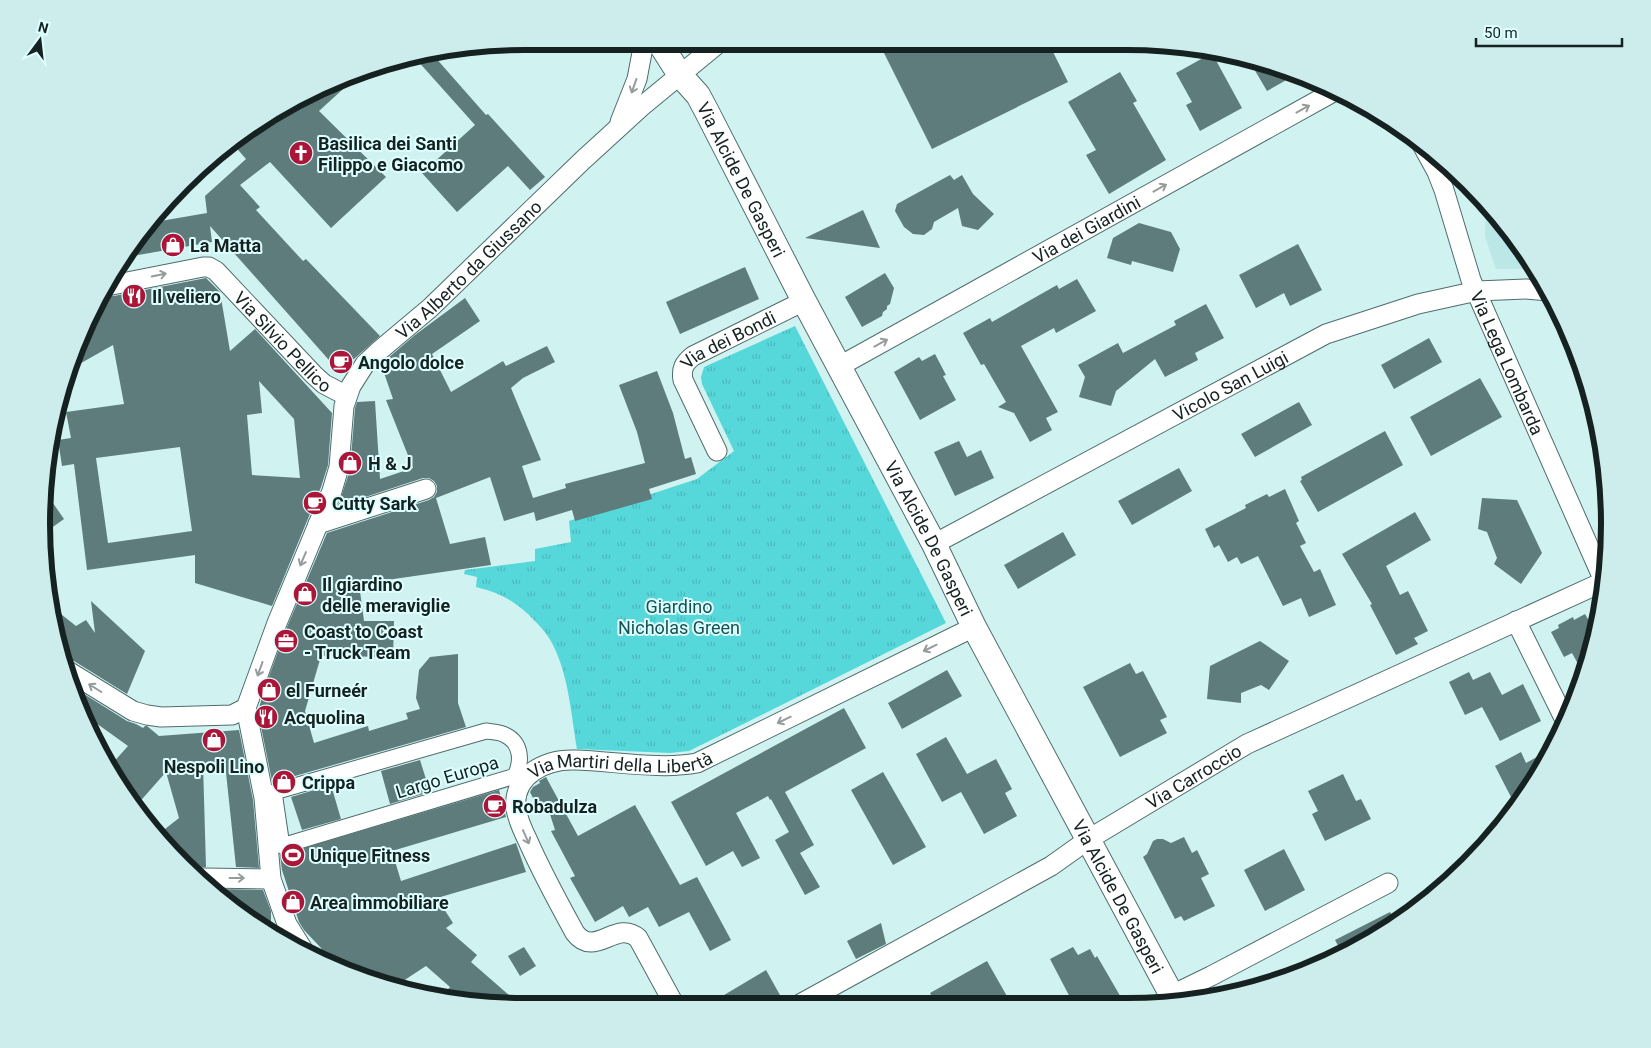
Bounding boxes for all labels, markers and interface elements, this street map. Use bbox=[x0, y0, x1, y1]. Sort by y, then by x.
north arrow bbox=[15, 15, 65, 65]
scale bar bbox=[1476, 15, 1622, 47]
text: N bbox=[37, 18, 50, 36]
text: 50 m bbox=[1484, 24, 1518, 42]
one-way arrow bbox=[629, 78, 639, 94]
street label: Via Alcide De Gasperi bbox=[693, 98, 790, 261]
one-way arrow bbox=[1295, 104, 1310, 114]
place label: Basilica dei Santi Filippo e Giacomo bbox=[318, 133, 463, 175]
church icon: Basilica dei Santi Filippo e Giacomo bbox=[288, 140, 314, 166]
one-way arrow bbox=[1153, 183, 1168, 193]
street label: Via dei Giardini bbox=[1029, 191, 1144, 267]
street label: Via Alberto da Giussano bbox=[391, 196, 546, 343]
shop icon: La Matta bbox=[160, 232, 186, 258]
place label: La Matta bbox=[190, 235, 261, 256]
one-way arrow bbox=[151, 270, 167, 280]
restaurant icon: Il veliero bbox=[121, 283, 147, 309]
place label: Il veliero bbox=[152, 286, 221, 307]
street label: Via Silvio Pellico bbox=[230, 287, 335, 396]
street label: Via Lega Lombarda bbox=[1467, 287, 1549, 438]
street label: Via dei Bondi bbox=[675, 306, 779, 373]
one-way arrow bbox=[873, 338, 888, 348]
street label: Vicolo San Luigi bbox=[1169, 346, 1291, 425]
cafe icon: Angolo dolce bbox=[328, 349, 354, 375]
place label: Angolo dolce bbox=[358, 352, 464, 373]
shop icon: H & J bbox=[337, 450, 363, 476]
place label: H & J bbox=[368, 453, 412, 474]
street label: Via Alcide De Gasperi bbox=[881, 457, 978, 619]
cafe icon: Cutty Sark bbox=[302, 490, 328, 516]
place label: Cutty Sark bbox=[332, 493, 417, 514]
one-way arrow bbox=[298, 551, 307, 567]
place label: Il giardino delle meraviglie bbox=[322, 574, 450, 616]
shop icon: Il giardino delle meraviglie bbox=[292, 581, 318, 607]
park label: Giardino Nicholas Green bbox=[618, 596, 740, 638]
place label: Coast to Coast - Truck Team bbox=[304, 621, 423, 663]
office icon: Coast to Coast - Truck Team bbox=[273, 628, 299, 654]
one-way arrow bbox=[923, 644, 938, 653]
one-way arrow bbox=[255, 661, 264, 676]
shop icon: el Furneér bbox=[256, 677, 282, 703]
place label: el Furneér bbox=[286, 680, 368, 701]
one-way arrow bbox=[88, 682, 102, 692]
restaurant icon: Acquolina bbox=[253, 704, 279, 730]
place label: Acquolina bbox=[284, 707, 365, 728]
one-way arrow bbox=[777, 715, 792, 725]
shop icon: Nespoli Lino bbox=[201, 727, 227, 753]
street label: Via Carroccio bbox=[1142, 739, 1245, 813]
street label: Via Martiri della Libertà bbox=[524, 747, 716, 782]
street label: Largo Europa bbox=[393, 751, 501, 803]
place label: Nespoli Lino bbox=[164, 756, 264, 777]
shop icon: Crippa bbox=[271, 769, 297, 795]
place label: Crippa bbox=[302, 772, 355, 793]
cafe icon: Robadulza bbox=[482, 793, 508, 819]
place label: Robadulza bbox=[512, 796, 598, 817]
street label: Via Alcide De Gasperi bbox=[1069, 816, 1168, 977]
one-way arrow bbox=[522, 829, 532, 844]
sports icon: Unique Fitness bbox=[280, 842, 306, 868]
place label: Unique Fitness bbox=[310, 845, 430, 866]
one-way arrow bbox=[228, 873, 245, 883]
shop icon: Area immobiliare bbox=[280, 889, 306, 915]
place label: Area immobiliare bbox=[310, 892, 449, 913]

